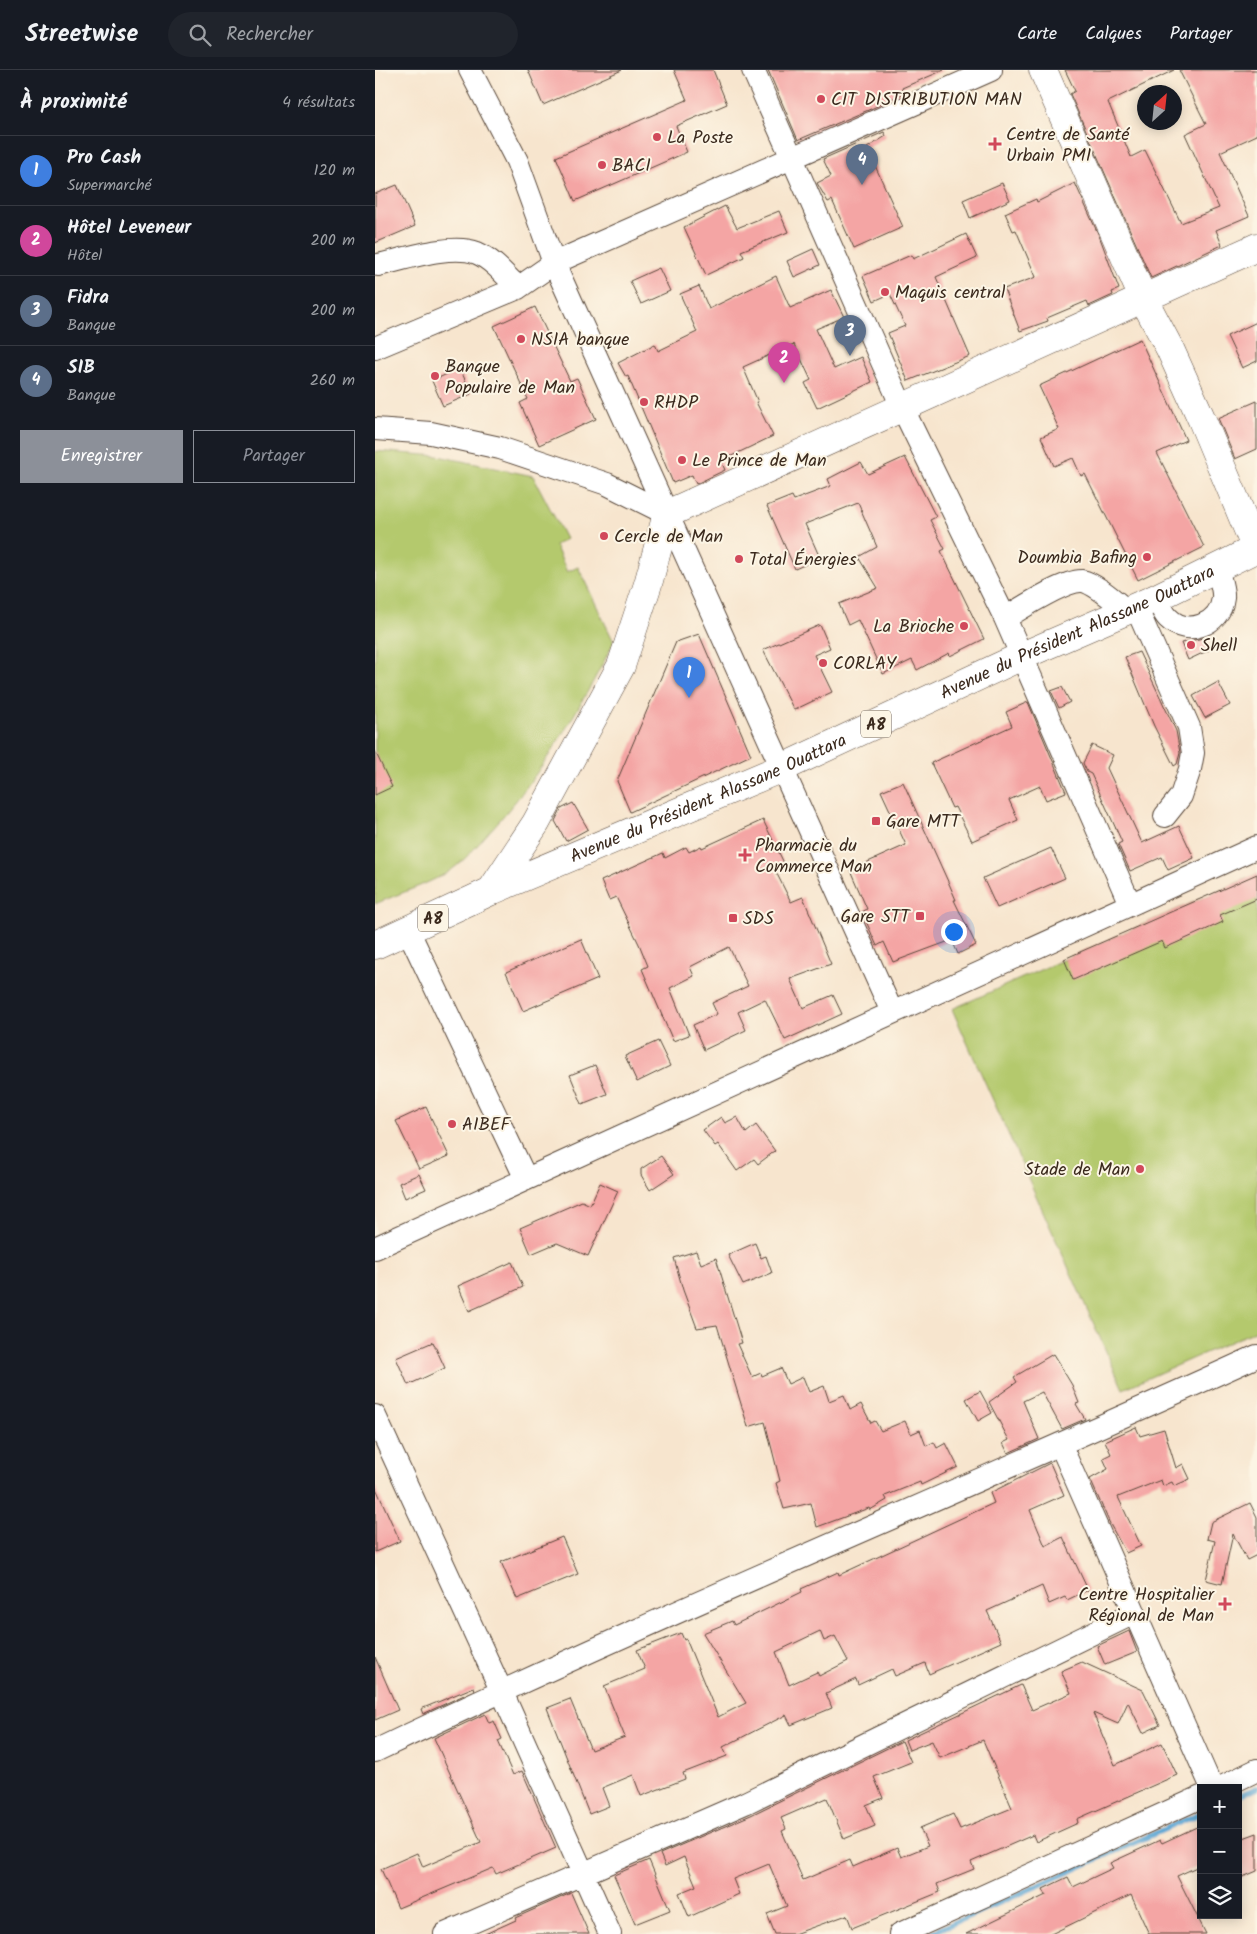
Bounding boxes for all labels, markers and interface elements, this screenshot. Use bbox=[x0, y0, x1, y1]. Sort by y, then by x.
search box bbox=[168, 12, 518, 57]
text: Streetwise bbox=[25, 15, 138, 54]
text: Rechercher bbox=[226, 20, 313, 50]
text: Carte bbox=[1017, 20, 1057, 49]
text: Calques bbox=[1085, 20, 1142, 49]
text: Partager bbox=[1170, 20, 1232, 49]
icon: search bbox=[186, 21, 214, 49]
north arrow bbox=[1137, 85, 1182, 130]
text: À proximité bbox=[20, 86, 127, 119]
place label: CIT DISTRIBUTION MAN bbox=[831, 86, 1022, 115]
text: 4 résultats bbox=[282, 90, 355, 115]
marker: CIT DISTRIBUTION MAN bbox=[815, 93, 827, 105]
place label: Centre de Santé Urbain PMI bbox=[1006, 121, 1131, 171]
place label: La Poste bbox=[667, 124, 733, 153]
marker: La Poste bbox=[651, 131, 663, 143]
marker: Centre de Santé Urbain PMI bbox=[988, 137, 1002, 151]
text: Pro Cash bbox=[67, 143, 141, 173]
pin: 4 bbox=[846, 144, 878, 185]
place label: BACI bbox=[612, 152, 651, 181]
text: 1 bbox=[34, 158, 38, 183]
text: 120 m bbox=[314, 158, 355, 183]
marker: BACI bbox=[596, 159, 608, 171]
text: Supermarché bbox=[67, 173, 152, 198]
text: Hôtel Leveneur bbox=[67, 213, 191, 243]
text: 2 bbox=[31, 228, 41, 253]
text: 200 m bbox=[311, 228, 355, 253]
text: Hôtel bbox=[67, 243, 102, 268]
place label: Maquis central bbox=[895, 279, 1006, 308]
text: Fidra bbox=[67, 283, 109, 313]
marker: Maquis central bbox=[879, 286, 891, 298]
text: 3 bbox=[32, 298, 40, 323]
text: 200 m bbox=[311, 298, 355, 323]
text: Banque bbox=[67, 313, 116, 338]
pin: 3 bbox=[834, 315, 866, 356]
place label: NSIA banque bbox=[531, 326, 629, 355]
marker: NSIA banque bbox=[515, 333, 527, 345]
pin: 2 bbox=[768, 342, 800, 383]
text: SIB bbox=[67, 353, 95, 383]
place label: Banque Populaire de Man bbox=[445, 353, 575, 403]
text: 4 bbox=[32, 368, 40, 393]
text: 260 m bbox=[310, 368, 355, 393]
marker: Banque Populaire de Man bbox=[429, 370, 441, 382]
text: Banque bbox=[67, 383, 116, 408]
place label: RHDP bbox=[654, 389, 699, 418]
marker: RHDP bbox=[638, 396, 650, 408]
button: Enregistrer bbox=[20, 430, 183, 483]
button: Partager bbox=[193, 430, 355, 483]
place label: Le Prince de Man bbox=[692, 447, 827, 476]
marker: Le Prince de Man bbox=[676, 454, 688, 466]
place label: Cercle de Man bbox=[614, 523, 723, 552]
marker: Cercle de Man bbox=[598, 530, 610, 542]
place label: Doumbia Bafing bbox=[1017, 544, 1137, 573]
place label: Total Énergies bbox=[749, 546, 857, 575]
marker: Doumbia Bafing bbox=[1141, 551, 1153, 563]
marker: Total Énergies bbox=[733, 553, 745, 565]
street label: Avenue du Président Alassane Ouattara bbox=[936, 558, 1220, 708]
place label: La Brioche bbox=[873, 613, 954, 642]
marker: La Brioche bbox=[958, 620, 970, 632]
place label: Shell bbox=[1201, 632, 1238, 661]
marker: Shell bbox=[1185, 639, 1197, 651]
place label: CORLAY bbox=[833, 650, 897, 679]
pin: 1 bbox=[673, 657, 705, 698]
marker: CORLAY bbox=[817, 657, 829, 669]
road number: A8 bbox=[861, 711, 891, 738]
street label: Avenue du Président Alassane Ouattara bbox=[566, 727, 852, 872]
place label: Gare MTT bbox=[886, 808, 962, 837]
marker: Gare MTT bbox=[870, 815, 882, 827]
place label: Pharmacie du Commerce Man bbox=[755, 832, 872, 882]
marker: Pharmacie du Commerce Man bbox=[739, 849, 751, 861]
place label: Gare STT bbox=[840, 903, 911, 932]
road number: A8 bbox=[418, 904, 448, 931]
place label: SDS bbox=[743, 905, 774, 934]
marker: Gare STT bbox=[914, 910, 926, 922]
marker: SDS bbox=[727, 912, 739, 924]
your location bbox=[941, 919, 967, 945]
place label: AIBEF bbox=[462, 1111, 512, 1140]
marker: AIBEF bbox=[446, 1118, 458, 1130]
place label: Stade de Man bbox=[1024, 1156, 1130, 1185]
marker: Stade de Man bbox=[1134, 1163, 1146, 1175]
place label: Centre Hospitalier Régional de Man bbox=[1078, 1581, 1215, 1631]
marker: Centre Hospitalier Régional de Man bbox=[1218, 1597, 1232, 1611]
map controls bbox=[1197, 1784, 1242, 1919]
button: + bbox=[1197, 1784, 1242, 1829]
button: − bbox=[1197, 1829, 1242, 1874]
button: layers bbox=[1197, 1874, 1242, 1919]

